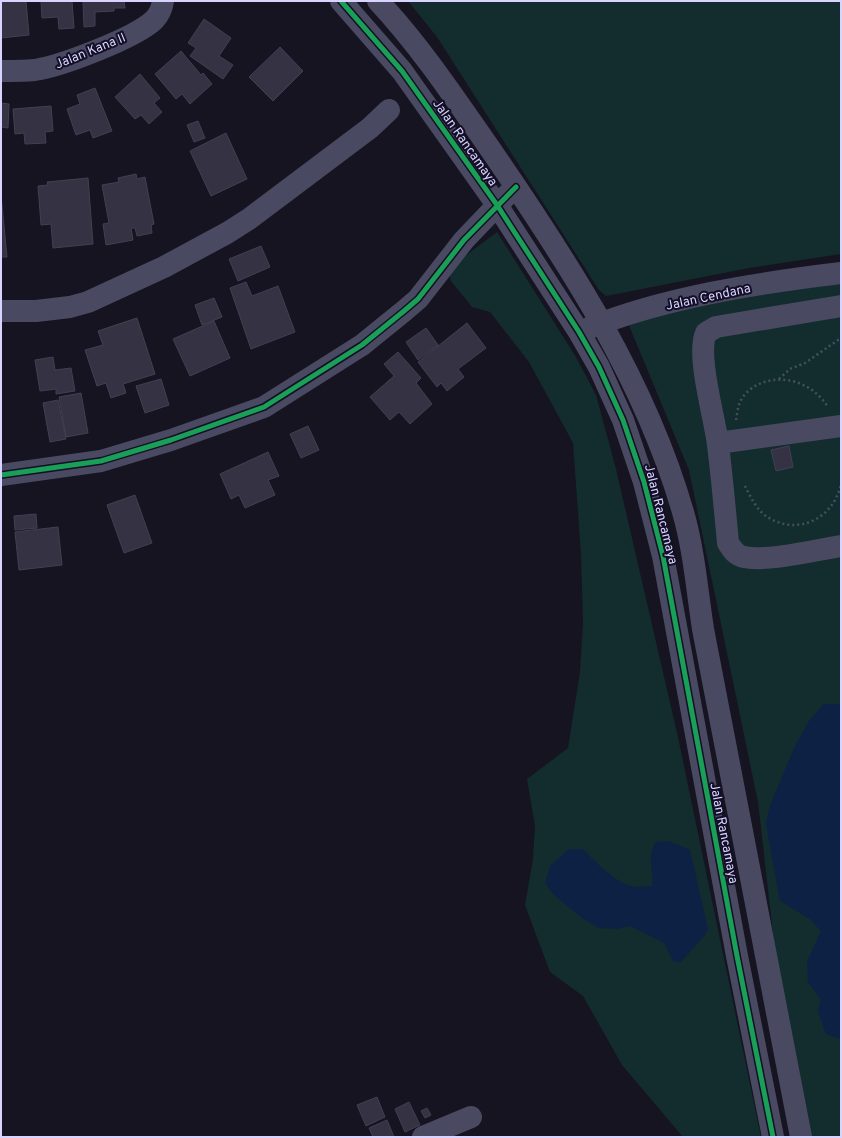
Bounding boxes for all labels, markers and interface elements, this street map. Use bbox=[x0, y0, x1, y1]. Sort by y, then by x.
street label: Jalan Kana II bbox=[53, 30, 128, 73]
street label: Jalan Rancamaya bbox=[428, 97, 500, 190]
street label: Jalan Cendana bbox=[665, 281, 752, 315]
street label: Jalan Rancamaya bbox=[640, 463, 680, 566]
street label: Jalan Rancamaya bbox=[705, 782, 741, 885]

